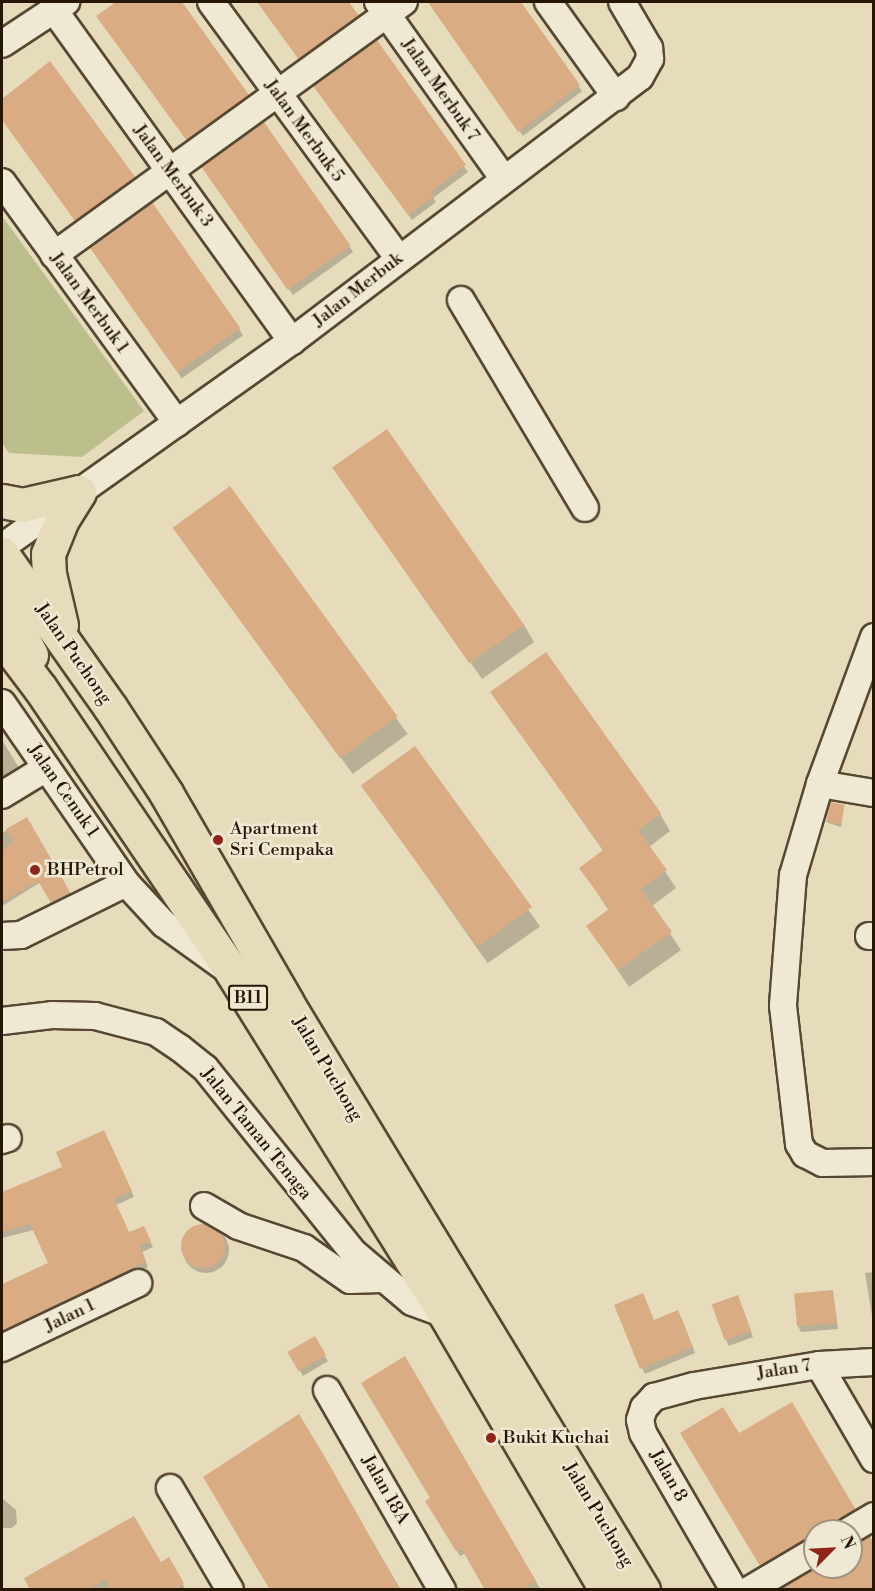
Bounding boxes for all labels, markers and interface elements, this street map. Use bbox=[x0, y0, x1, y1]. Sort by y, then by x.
street label: Jalan Merbuk 7 bbox=[396, 34, 484, 146]
street label: Jalan Merbuk 5 bbox=[259, 75, 349, 187]
street label: Jalan Merbuk 3 bbox=[128, 120, 218, 232]
street label: Jalan Merbuk 1 bbox=[45, 248, 133, 358]
street label: Jalan Merbuk bbox=[309, 248, 407, 332]
street label: Jalan Puchong bbox=[30, 599, 116, 709]
street label: Jalan Cenuk 1 bbox=[23, 740, 103, 842]
place label: Apartment Sri Cempaka bbox=[230, 819, 334, 862]
marker: Apartment Sri Cempaka bbox=[211, 833, 225, 847]
place label: BHPetrol bbox=[47, 859, 124, 881]
marker: BHPetrol bbox=[28, 863, 42, 877]
road number: B11 bbox=[227, 985, 269, 1011]
street label: Jalan Puchong bbox=[287, 1013, 367, 1125]
street label: Jalan Taman Tenaga bbox=[196, 1063, 316, 1205]
street label: Jalan 1 bbox=[41, 1295, 99, 1337]
street label: Jalan 7 bbox=[755, 1355, 813, 1385]
place label: Bukit Kuchai bbox=[503, 1427, 610, 1449]
marker: Bukit Kuchai bbox=[484, 1431, 498, 1445]
street label: Jalan 8 bbox=[644, 1446, 692, 1506]
street label: Jalan 18A bbox=[357, 1452, 413, 1528]
street label: Jalan Puchong bbox=[558, 1459, 638, 1571]
north arrow bbox=[803, 1519, 863, 1579]
text: N bbox=[836, 1533, 859, 1552]

